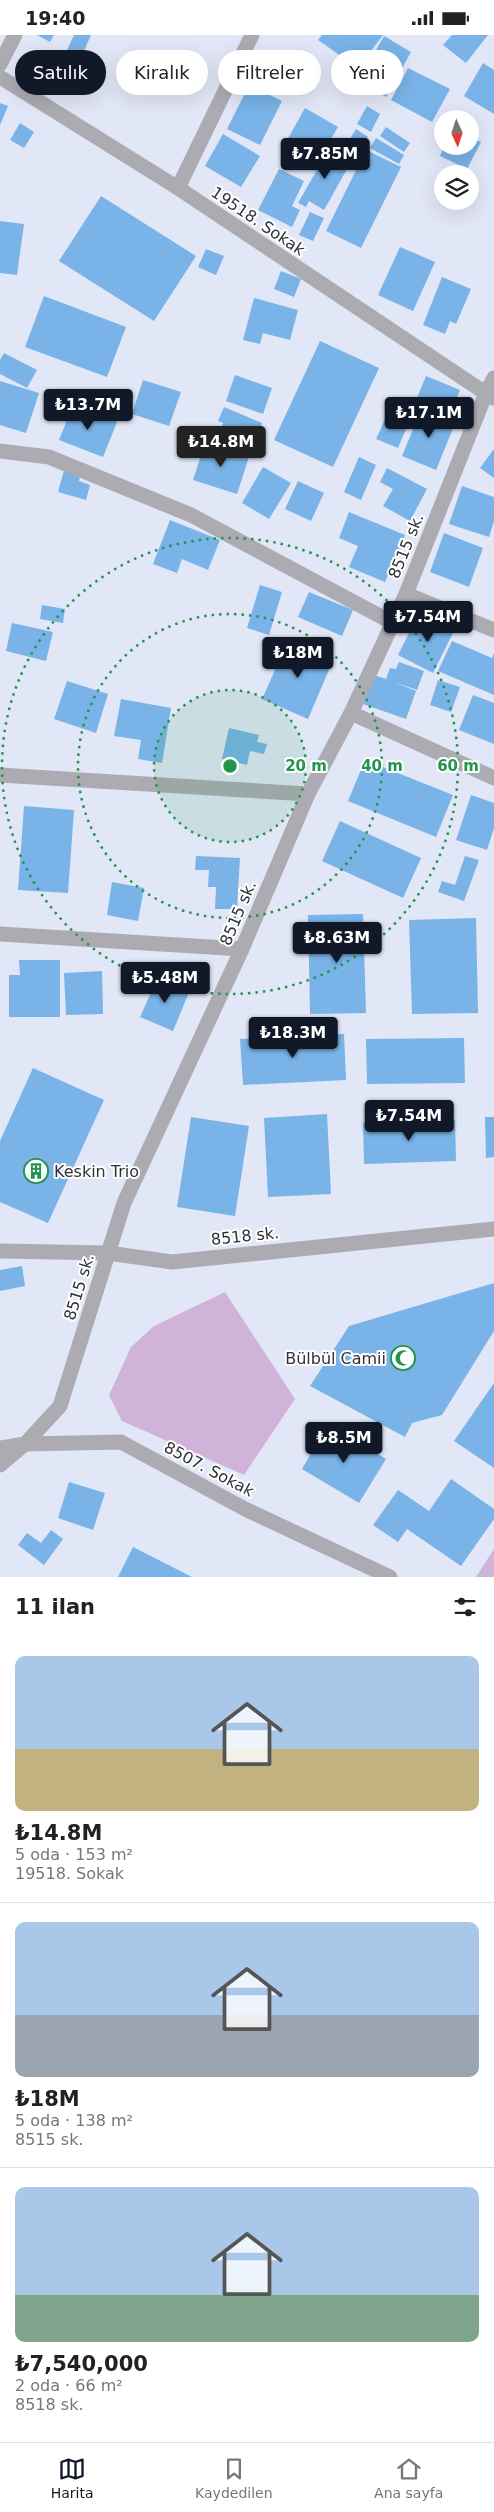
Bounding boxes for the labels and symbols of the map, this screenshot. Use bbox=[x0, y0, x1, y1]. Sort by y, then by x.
north arrow bbox=[434, 110, 479, 155]
pin: ₺7.85M bbox=[284, 137, 366, 180]
street label: 19518. Sokak bbox=[207, 183, 309, 260]
pin: ₺13.7M bbox=[47, 389, 129, 431]
pin: ₺17.1M bbox=[388, 397, 470, 439]
pin: ₺14.8M bbox=[180, 425, 262, 468]
street label: 8515 sk. bbox=[384, 511, 428, 581]
pin: ₺7.54M bbox=[387, 601, 469, 643]
pin: ₺18M bbox=[268, 637, 328, 679]
centre of rings bbox=[221, 757, 239, 775]
text: 20 m bbox=[285, 757, 327, 775]
text: 40 m bbox=[361, 757, 403, 775]
text: 60 m bbox=[437, 757, 479, 775]
street label: 8515 sk. bbox=[216, 878, 260, 948]
pin: ₺8.63M bbox=[296, 921, 378, 964]
pin: ₺5.48M bbox=[124, 961, 206, 1004]
pin: ₺18.3M bbox=[252, 1017, 334, 1059]
pin: ₺7.54M bbox=[368, 1099, 450, 1142]
building icon: Keskin Trio bbox=[23, 1158, 49, 1184]
place label: Keskin Trio bbox=[54, 1162, 139, 1181]
street label: 8518 sk. bbox=[210, 1223, 280, 1249]
street label: 8515 sk. bbox=[60, 1251, 98, 1323]
mosque icon: Bülbül Camii bbox=[390, 1345, 416, 1371]
place label: Bülbül Camii bbox=[285, 1349, 386, 1368]
pin: ₺8.5M bbox=[309, 1421, 379, 1464]
street label: 8507. Sokak bbox=[161, 1437, 258, 1501]

